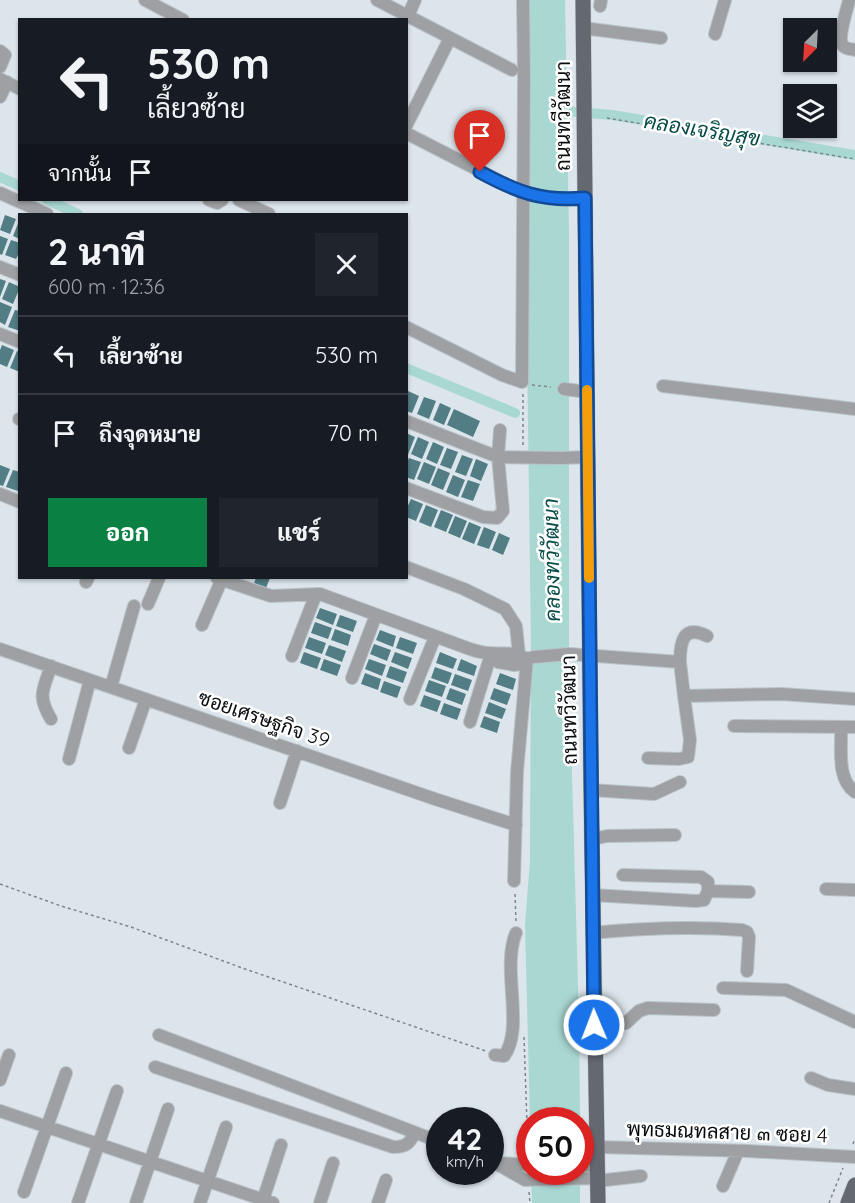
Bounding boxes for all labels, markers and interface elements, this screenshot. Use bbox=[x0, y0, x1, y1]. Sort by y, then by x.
north arrow bbox=[783, 18, 837, 72]
map controls bbox=[783, 18, 837, 138]
text: 530 m bbox=[147, 37, 270, 90]
icon: left bbox=[48, 42, 126, 120]
street label: ถนนทวีวัฒนา bbox=[550, 61, 575, 171]
button: layers bbox=[783, 84, 837, 138]
text: เลี้ยวซ้าย bbox=[147, 91, 245, 125]
water label: คลองเจริญสุข bbox=[642, 107, 763, 153]
pin bbox=[454, 110, 505, 172]
icon: arrive bbox=[463, 119, 496, 152]
icon: arrive bbox=[124, 156, 157, 189]
text: จากนั้น bbox=[48, 159, 112, 187]
text: 2 นาที bbox=[48, 229, 145, 274]
button: close bbox=[315, 233, 378, 296]
text: 600 m · 12:36 bbox=[48, 274, 165, 299]
icon: left bbox=[48, 339, 81, 372]
text: 530 m bbox=[315, 341, 378, 369]
text: เลี้ยวซ้าย bbox=[99, 342, 183, 370]
icon: arrive bbox=[48, 417, 81, 450]
text: 70 m bbox=[328, 419, 378, 447]
text: ถึงจุดหมาย bbox=[99, 420, 201, 448]
button: ออก bbox=[48, 498, 207, 567]
button: แชร์ bbox=[219, 498, 378, 567]
water label: คลองทวีวัฒนา bbox=[537, 498, 565, 622]
street label: ถนนทวีวัฒนา bbox=[555, 655, 582, 765]
street label: ซอยเศรษฐกิจ 39 bbox=[195, 684, 333, 754]
position arrow bbox=[562, 993, 626, 1057]
speed limit sign: 50 bbox=[516, 1107, 594, 1185]
street label: พุทธมณทลสาย ๓ ซอย 4 bbox=[626, 1115, 828, 1149]
text: 42 bbox=[448, 1120, 482, 1158]
text: km/h bbox=[446, 1152, 484, 1171]

